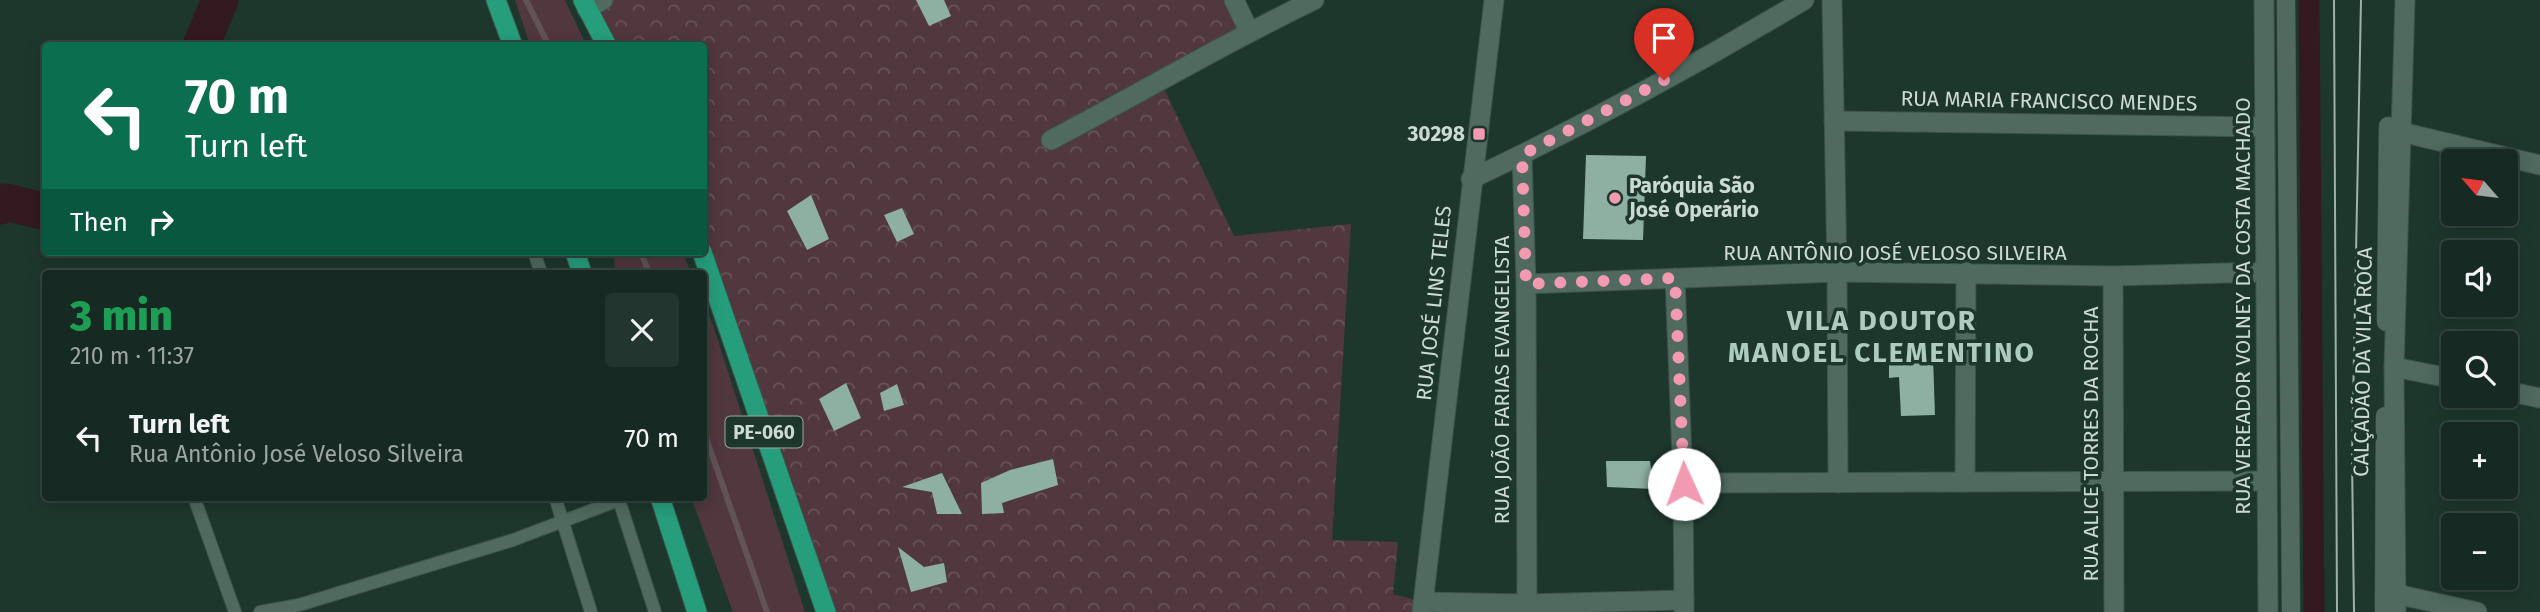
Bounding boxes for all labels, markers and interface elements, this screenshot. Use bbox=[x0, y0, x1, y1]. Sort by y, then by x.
pin bbox=[1634, 8, 1694, 80]
icon: arrive bbox=[1645, 19, 1683, 57]
text: 70 m bbox=[185, 67, 289, 126]
icon: left bbox=[70, 70, 161, 161]
street label: RUA MARIA FRANCISCO MENDES bbox=[1900, 85, 2198, 117]
street label: RUA VEREADOR VOLNEY DA COSTA MACHADO bbox=[2230, 97, 2256, 515]
place label: 30298 bbox=[1406, 121, 1465, 147]
marker: 30298 bbox=[1471, 126, 1487, 142]
text: Turn left bbox=[185, 127, 307, 165]
north arrow bbox=[2441, 149, 2518, 226]
map controls bbox=[2441, 149, 2518, 590]
place label: Paróquia São José Operário bbox=[1628, 173, 1759, 223]
marker: Paróquia São José Operário bbox=[1607, 190, 1623, 206]
icon: right bbox=[142, 203, 180, 241]
street label: RUA JOSÉ LINS TELES bbox=[1411, 204, 1457, 402]
text: Then bbox=[70, 207, 128, 238]
street label: RUA JOÃO FARIAS EVANGELISTA bbox=[1489, 236, 1515, 524]
street label: RUA ANTÔNIO JOSÉ VELOSO SILVEIRA bbox=[1723, 240, 2067, 266]
button: sound bbox=[2441, 240, 2518, 317]
street label: CALÇADÃO DA VILA ROCA bbox=[2348, 247, 2378, 477]
text: 3 min bbox=[70, 291, 173, 341]
button: close bbox=[605, 293, 679, 367]
district label: VILA DOUTOR MANOEL CLEMENTINO bbox=[1728, 304, 2036, 369]
street label: RUA ALICE TORRES DA ROCHA bbox=[2078, 306, 2104, 582]
button: search bbox=[2441, 331, 2518, 408]
text: 210 m · 11:37 bbox=[70, 342, 194, 370]
text: Turn left bbox=[129, 409, 230, 440]
road number: PE-060 bbox=[726, 416, 802, 448]
icon: left bbox=[70, 419, 108, 457]
button: + bbox=[2441, 422, 2518, 499]
text: 70 m bbox=[624, 423, 679, 454]
text: Rua Antônio José Veloso Silveira bbox=[129, 440, 464, 468]
position arrow bbox=[1647, 447, 1721, 521]
button: − bbox=[2441, 513, 2518, 590]

